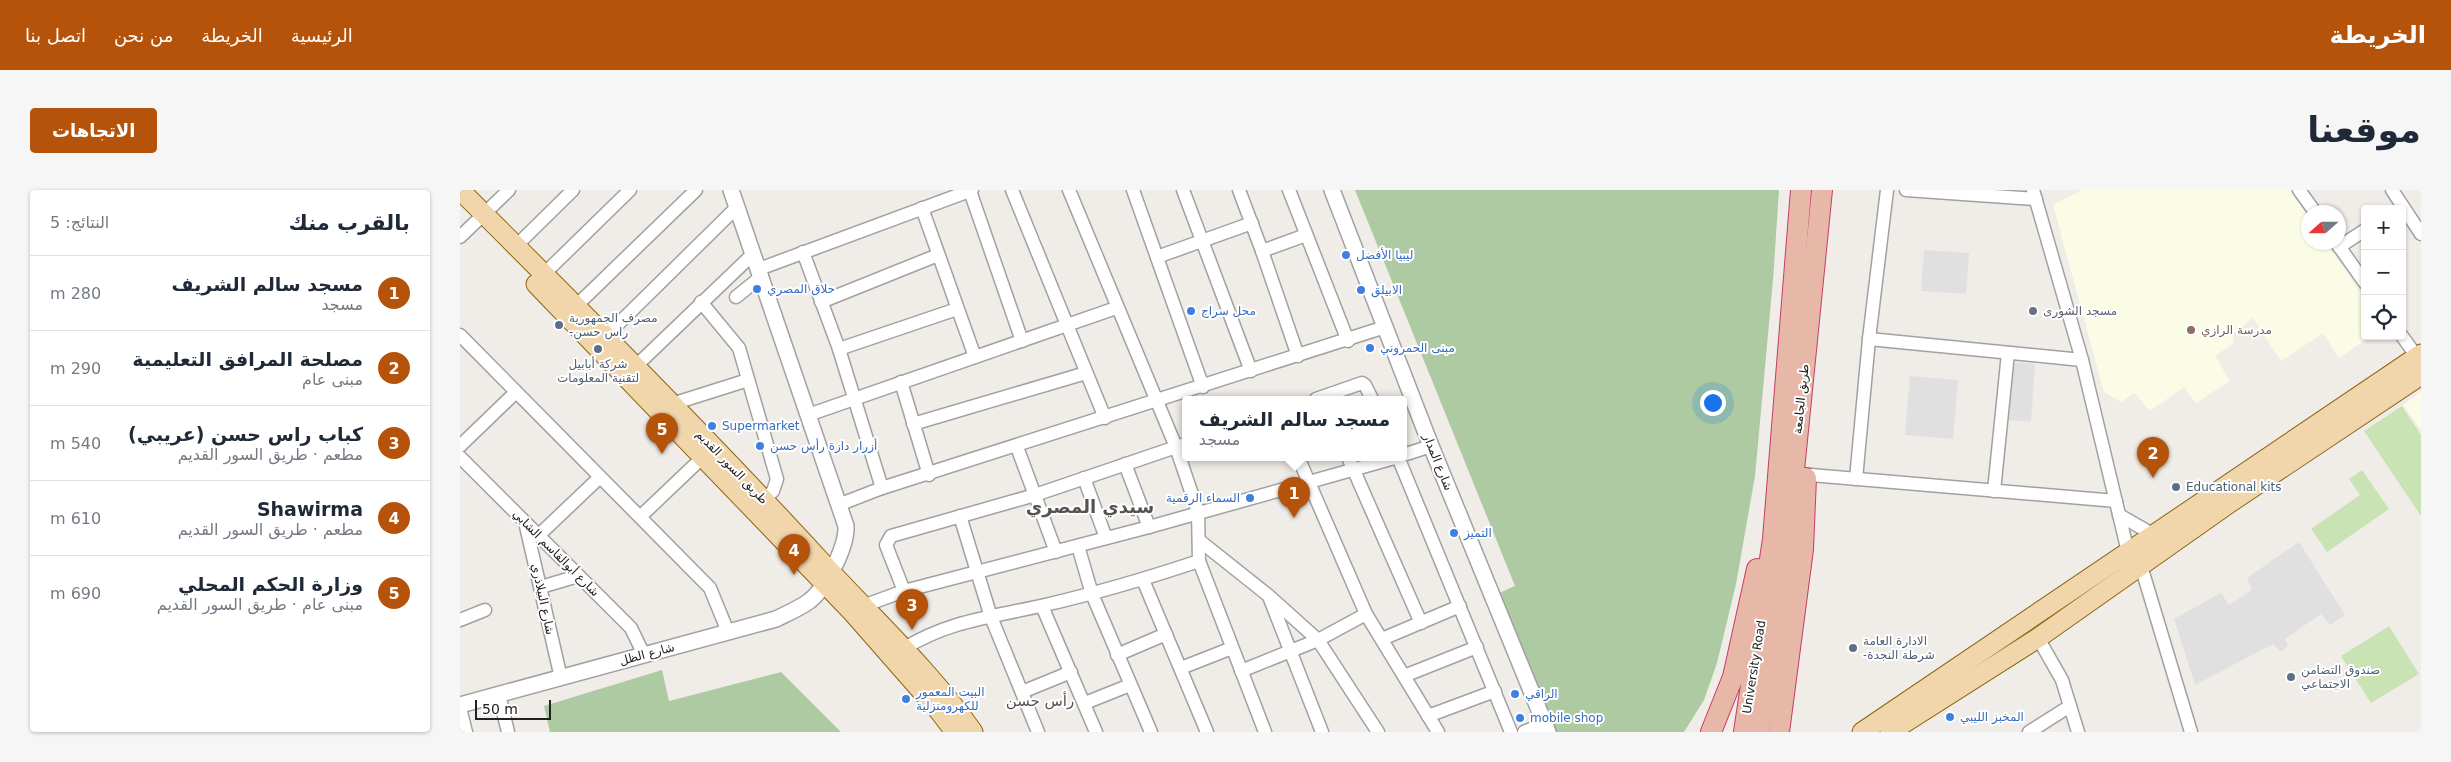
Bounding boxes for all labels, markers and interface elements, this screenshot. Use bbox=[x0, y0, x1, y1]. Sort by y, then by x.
text: الخريطة bbox=[2330, 21, 2426, 49]
text: اتصل بنا bbox=[25, 25, 86, 46]
text: من نحن bbox=[114, 25, 173, 46]
text: الخريطة bbox=[201, 25, 263, 46]
text: الرئيسية bbox=[291, 25, 353, 46]
button: الاتجاهات bbox=[30, 108, 157, 153]
text: موقعنا bbox=[2307, 110, 2421, 150]
north arrow bbox=[2301, 205, 2346, 250]
map controls bbox=[2361, 205, 2406, 340]
button: + bbox=[2361, 205, 2406, 250]
text: بالقرب منك bbox=[289, 211, 410, 235]
text: النتائج: 5 bbox=[50, 213, 109, 232]
place label: ليبيا الأفضل bbox=[1356, 247, 1413, 262]
marker: ليبيا الأفضل bbox=[1340, 249, 1352, 261]
button: − bbox=[2361, 250, 2406, 295]
text: مسجد سالم الشريف bbox=[172, 273, 363, 295]
place label: حلاق المصري bbox=[767, 282, 835, 297]
marker: حلاق المصري bbox=[751, 283, 763, 295]
place label: الابيلق bbox=[1371, 283, 1402, 298]
text: 280 m bbox=[50, 284, 101, 303]
text: 1 bbox=[388, 284, 400, 303]
marker: الابيلق bbox=[1355, 284, 1367, 296]
text: مسجد bbox=[321, 295, 363, 314]
button: locate bbox=[2361, 295, 2406, 340]
place label: محل سراج bbox=[1201, 304, 1256, 319]
place label: مسجد الشورى bbox=[2043, 304, 2117, 319]
marker: محل سراج bbox=[1185, 305, 1197, 317]
marker: مسجد الشورى bbox=[2027, 305, 2039, 317]
place label: مصرف الجمهورية -راس حسن bbox=[569, 311, 658, 340]
marker: مصرف الجمهورية -راس حسن bbox=[553, 319, 565, 331]
place label: مدرسة الرازي bbox=[2201, 323, 2272, 338]
marker: مدرسة الرازي bbox=[2185, 324, 2197, 336]
place label: مبنى الحمروني bbox=[1380, 341, 1455, 356]
marker: مبنى الحمروني bbox=[1364, 342, 1376, 354]
marker: شركة أبابيل لتقنية المعلومات bbox=[592, 343, 604, 355]
text: مصلحة المرافق التعليمية bbox=[132, 348, 363, 370]
place label: شركة أبابيل لتقنية المعلومات bbox=[557, 356, 639, 386]
text: 290 m bbox=[50, 359, 101, 378]
text: 2 bbox=[388, 359, 400, 378]
street label: طريق الجامعة bbox=[1790, 363, 1813, 435]
text: مبنى عام bbox=[302, 370, 363, 389]
your location bbox=[1700, 390, 1726, 416]
popup bbox=[1182, 396, 1407, 461]
text: مسجد سالم الشريف bbox=[1199, 408, 1390, 430]
pin: 5 bbox=[646, 413, 678, 454]
place label: Supermarket bbox=[722, 419, 800, 433]
marker: Supermarket bbox=[706, 420, 718, 432]
text: كباب راس حسن (عريبي) bbox=[128, 423, 363, 445]
street label: طريق السور القديم bbox=[692, 427, 771, 508]
text: مسجد bbox=[1199, 430, 1240, 449]
street label: شارع المدار bbox=[1419, 431, 1456, 493]
text: 540 m bbox=[50, 434, 101, 453]
text: 3 bbox=[388, 434, 400, 453]
pin: 2 bbox=[2137, 437, 2169, 478]
place label: أزرار دازة رأس حسن bbox=[770, 438, 877, 454]
marker: أزرار دازة رأس حسن bbox=[754, 440, 766, 452]
text: مطعم · طريق السور القديم bbox=[178, 445, 363, 464]
pin: 1 bbox=[1278, 477, 1310, 518]
place label: Educational kits bbox=[2186, 480, 2281, 494]
marker: Educational kits bbox=[2170, 481, 2182, 493]
place label: السماء الرقمية bbox=[1166, 491, 1240, 506]
marker: السماء الرقمية bbox=[1244, 492, 1256, 504]
district label: سيدي المصري bbox=[1026, 496, 1154, 518]
text: Shawirma bbox=[257, 498, 363, 520]
street label: شارع أبوالقاسم الشابي bbox=[509, 506, 603, 600]
text: 610 m bbox=[50, 509, 101, 528]
text: 4 bbox=[388, 509, 400, 528]
text: مطعم · طريق السور القديم bbox=[178, 520, 363, 539]
place label: التميز bbox=[1463, 526, 1492, 541]
marker: التميز bbox=[1448, 527, 1460, 539]
pin: 4 bbox=[778, 534, 810, 575]
street label: شارع البيلاذري bbox=[528, 562, 557, 636]
text: وزارة الحكم المحلي bbox=[178, 573, 363, 595]
text: 690 m bbox=[50, 584, 101, 603]
text: 5 bbox=[388, 584, 400, 603]
pin: 3 bbox=[896, 589, 928, 630]
text: مبنى عام · طريق السور القديم bbox=[157, 595, 363, 614]
street label: University Road bbox=[1740, 619, 1768, 715]
place label: الادارة العامة -شرطة النجدة bbox=[1863, 634, 1935, 663]
street label: شارع الظل bbox=[618, 640, 676, 669]
marker: الادارة العامة -شرطة النجدة bbox=[1847, 642, 1859, 654]
place label: صندوق التضامن الاجتماعي bbox=[2301, 663, 2380, 691]
marker: صندوق التضامن الاجتماعي bbox=[2285, 671, 2297, 683]
place label: البيت المعمور للكهرومنزلية bbox=[915, 685, 984, 714]
place label: الراقي bbox=[1525, 687, 1558, 702]
marker: الراقي bbox=[1509, 688, 1521, 700]
district label: رأس حسن bbox=[1006, 691, 1074, 710]
marker: البيت المعمور للكهرومنزلية bbox=[900, 693, 912, 705]
scale bar bbox=[475, 697, 551, 720]
text: 50 m bbox=[482, 701, 518, 717]
place label: المخبز الليبي bbox=[1960, 710, 2024, 725]
place label: mobile shop bbox=[1530, 711, 1603, 725]
marker: المخبز الليبي bbox=[1944, 711, 1956, 723]
marker: mobile shop bbox=[1514, 712, 1526, 724]

